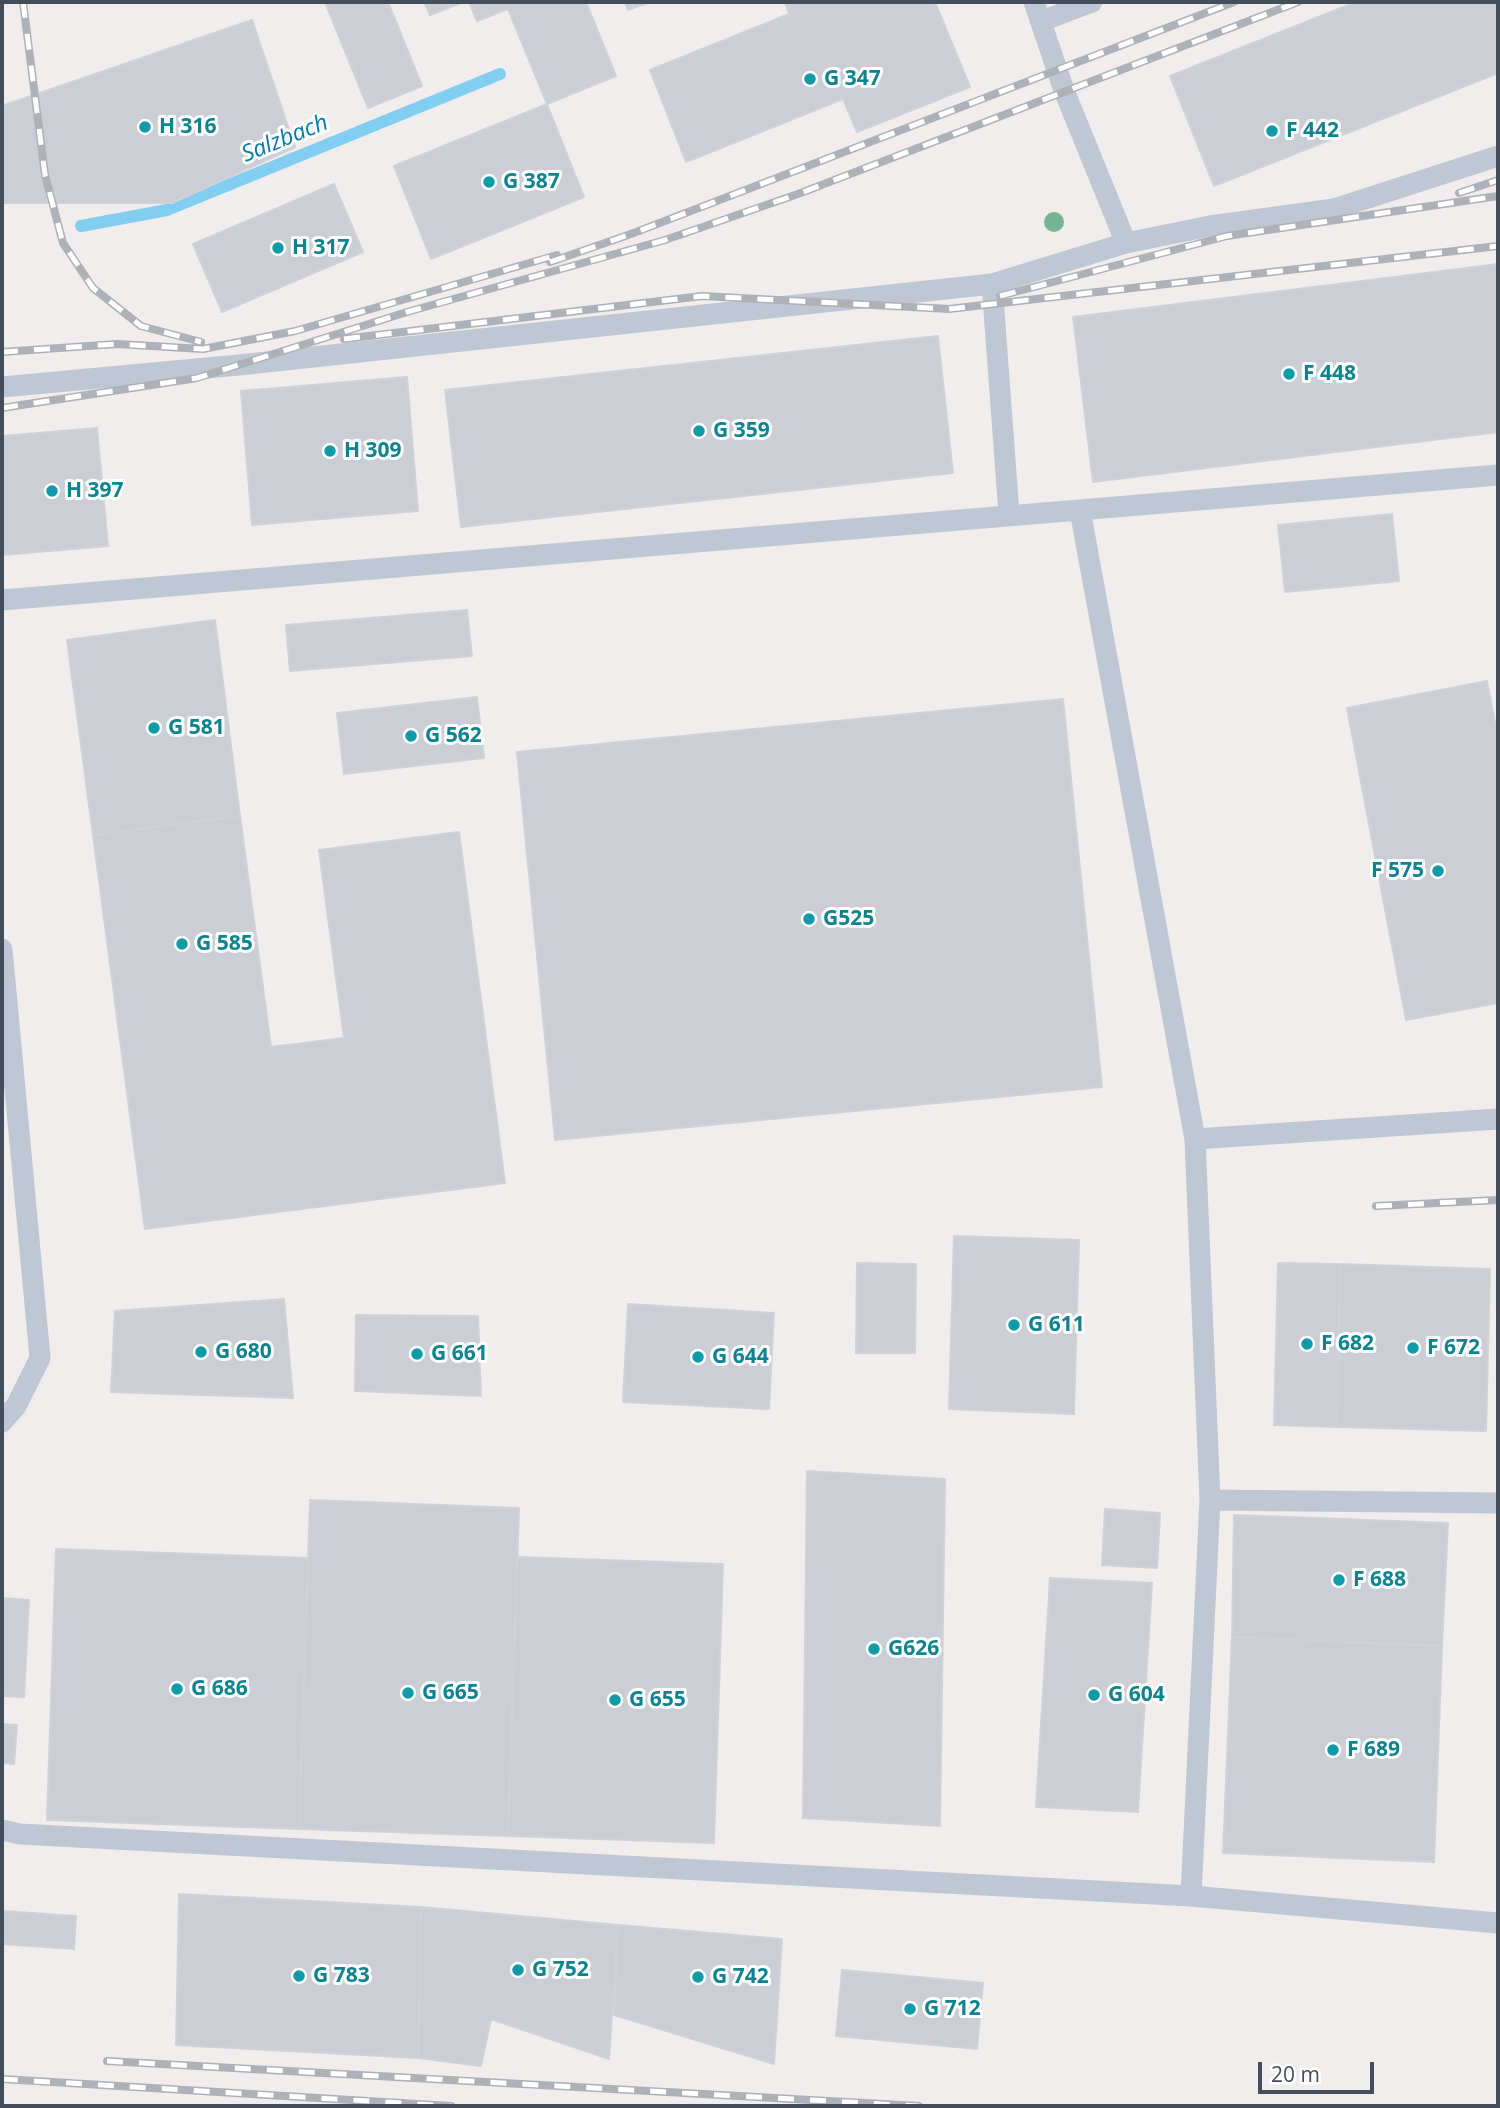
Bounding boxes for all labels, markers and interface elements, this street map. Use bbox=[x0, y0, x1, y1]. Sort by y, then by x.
place label: G 347 bbox=[824, 66, 881, 92]
marker: G 347 bbox=[802, 71, 818, 87]
water label: Salzbach bbox=[238, 109, 332, 169]
place label: H 316 bbox=[159, 114, 217, 140]
place label: F 442 bbox=[1286, 118, 1339, 144]
marker: H 316 bbox=[137, 119, 153, 135]
marker: F 442 bbox=[1264, 123, 1280, 139]
place label: G 387 bbox=[503, 169, 560, 195]
marker: G 387 bbox=[481, 174, 497, 190]
place label: H 317 bbox=[292, 235, 350, 261]
marker: H 317 bbox=[270, 240, 286, 256]
place label: F 448 bbox=[1303, 361, 1356, 387]
marker: F 448 bbox=[1281, 366, 1297, 382]
place label: G 359 bbox=[713, 418, 770, 444]
marker: G 359 bbox=[691, 423, 707, 439]
place label: H 309 bbox=[344, 438, 402, 464]
marker: H 309 bbox=[322, 443, 338, 459]
place label: H 397 bbox=[66, 478, 124, 504]
marker: H 397 bbox=[44, 483, 60, 499]
place label: G 581 bbox=[168, 715, 225, 741]
marker: G 581 bbox=[146, 720, 162, 736]
place label: G 562 bbox=[425, 723, 482, 749]
marker: G 562 bbox=[403, 728, 419, 744]
place label: F 575 bbox=[1371, 858, 1424, 884]
marker: F 575 bbox=[1430, 863, 1446, 879]
place label: G525 bbox=[823, 906, 874, 932]
marker: G525 bbox=[801, 911, 817, 927]
place label: G 585 bbox=[196, 931, 253, 957]
marker: G 585 bbox=[174, 936, 190, 952]
place label: G 611 bbox=[1028, 1312, 1085, 1338]
marker: G 611 bbox=[1006, 1317, 1022, 1333]
place label: F 682 bbox=[1321, 1331, 1374, 1357]
place label: F 672 bbox=[1427, 1335, 1480, 1361]
marker: F 682 bbox=[1299, 1336, 1315, 1352]
place label: G 680 bbox=[215, 1339, 272, 1365]
marker: F 672 bbox=[1405, 1340, 1421, 1356]
place label: G 661 bbox=[431, 1341, 488, 1367]
marker: G 680 bbox=[193, 1344, 209, 1360]
place label: G 644 bbox=[712, 1344, 769, 1370]
marker: G 661 bbox=[409, 1346, 425, 1362]
marker: G 644 bbox=[690, 1349, 706, 1365]
place label: F 688 bbox=[1353, 1567, 1406, 1593]
marker: F 688 bbox=[1331, 1572, 1347, 1588]
place label: G626 bbox=[888, 1636, 939, 1662]
marker: G626 bbox=[866, 1641, 882, 1657]
place label: G 686 bbox=[191, 1676, 248, 1702]
place label: G 665 bbox=[422, 1680, 479, 1706]
marker: G 686 bbox=[169, 1681, 185, 1697]
place label: G 604 bbox=[1108, 1682, 1165, 1708]
marker: G 665 bbox=[400, 1685, 416, 1701]
place label: G 655 bbox=[629, 1687, 686, 1713]
marker: G 604 bbox=[1086, 1687, 1102, 1703]
marker: G 655 bbox=[607, 1692, 623, 1708]
place label: F 689 bbox=[1347, 1737, 1400, 1763]
marker: F 689 bbox=[1325, 1742, 1341, 1758]
place label: G 752 bbox=[532, 1957, 589, 1983]
marker: G 752 bbox=[510, 1962, 526, 1978]
place label: G 783 bbox=[313, 1963, 370, 1989]
place label: G 742 bbox=[712, 1964, 769, 1990]
marker: G 783 bbox=[291, 1968, 307, 1984]
marker: G 742 bbox=[690, 1969, 706, 1985]
place label: G 712 bbox=[924, 1996, 981, 2022]
marker: G 712 bbox=[902, 2001, 918, 2017]
scale bar bbox=[1262, 2048, 1378, 2092]
text: 20 m bbox=[1271, 2060, 1320, 2088]

